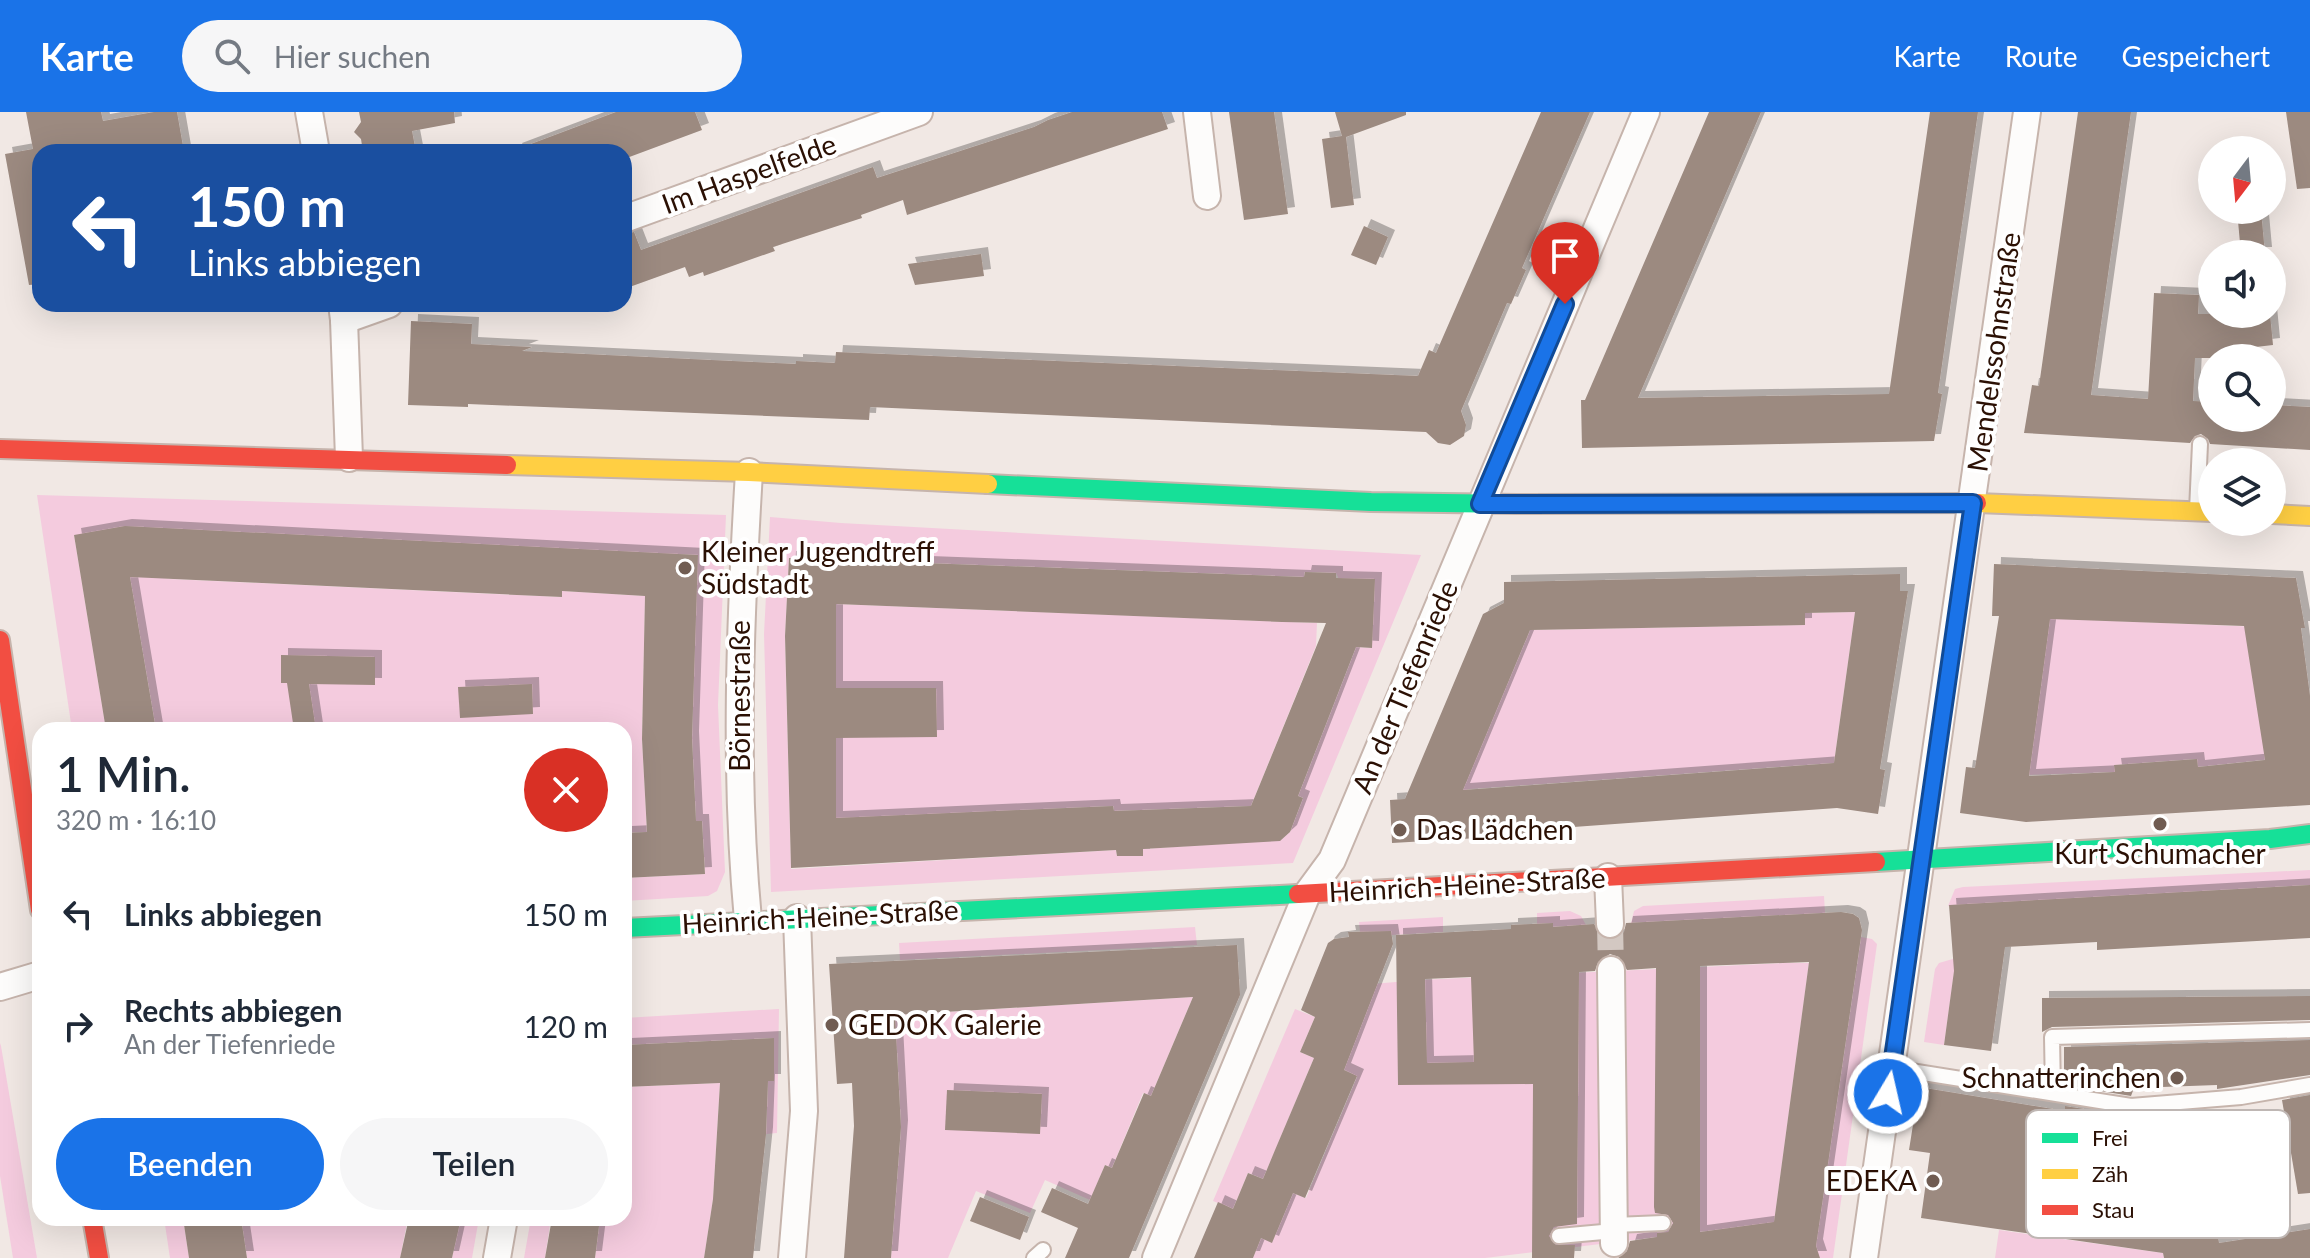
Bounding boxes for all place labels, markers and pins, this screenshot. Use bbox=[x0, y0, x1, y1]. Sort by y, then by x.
pin bbox=[1531, 222, 1599, 304]
place label: Kleiner Jugendtreff Südstadt bbox=[701, 534, 935, 600]
marker: Kleiner Jugendtreff Südstadt bbox=[676, 559, 694, 577]
place label: Das Lädchen bbox=[1416, 812, 1574, 846]
marker: Kurt Schumacher bbox=[2151, 815, 2169, 833]
marker: Das Lädchen bbox=[1391, 821, 1409, 839]
place label: Kurt Schumacher bbox=[2054, 836, 2266, 870]
place label: GEDOK Galerie bbox=[848, 1007, 1041, 1041]
marker: GEDOK Galerie bbox=[823, 1016, 841, 1034]
place label: Schnatterinchen bbox=[1962, 1060, 2161, 1094]
marker: Schnatterinchen bbox=[2168, 1069, 2186, 1087]
place label: EDEKA bbox=[1826, 1163, 1917, 1197]
marker: EDEKA bbox=[1924, 1172, 1942, 1190]

